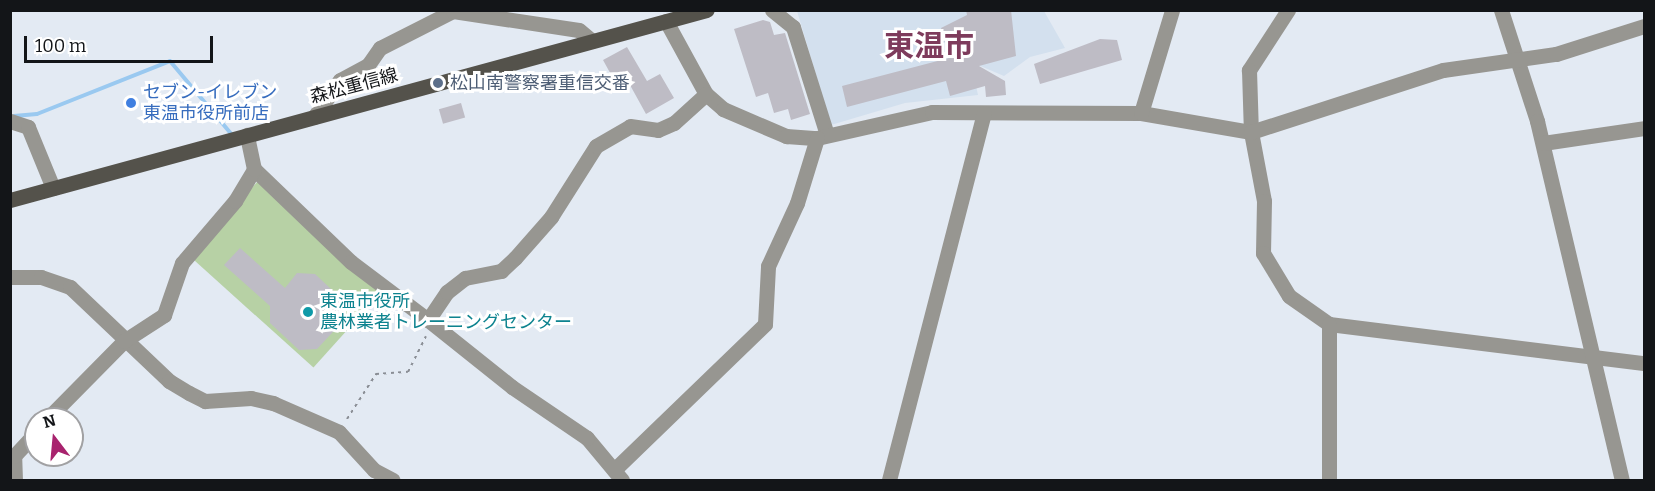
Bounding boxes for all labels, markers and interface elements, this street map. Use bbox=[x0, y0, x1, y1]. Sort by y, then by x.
scale bar bbox=[27, 24, 216, 62]
district label: 東温市 bbox=[884, 28, 974, 64]
text: 100 m bbox=[35, 35, 86, 57]
street label: 森松重信線 bbox=[308, 64, 400, 108]
place label: 松山南警察署重信交番 bbox=[450, 72, 630, 94]
marker: 松山南警察署重信交番 bbox=[431, 76, 445, 90]
place label: セブン-イレブン 東温市役所前店 bbox=[143, 82, 277, 124]
marker: セブン-イレブン 東温市役所前店 bbox=[124, 96, 138, 110]
place label: 東温市役所 農林業者トレーニングセンター bbox=[320, 291, 572, 334]
marker: 東温市役所 農林業者トレーニングセンター bbox=[301, 305, 315, 319]
north arrow bbox=[24, 407, 84, 467]
text: N bbox=[41, 410, 58, 432]

